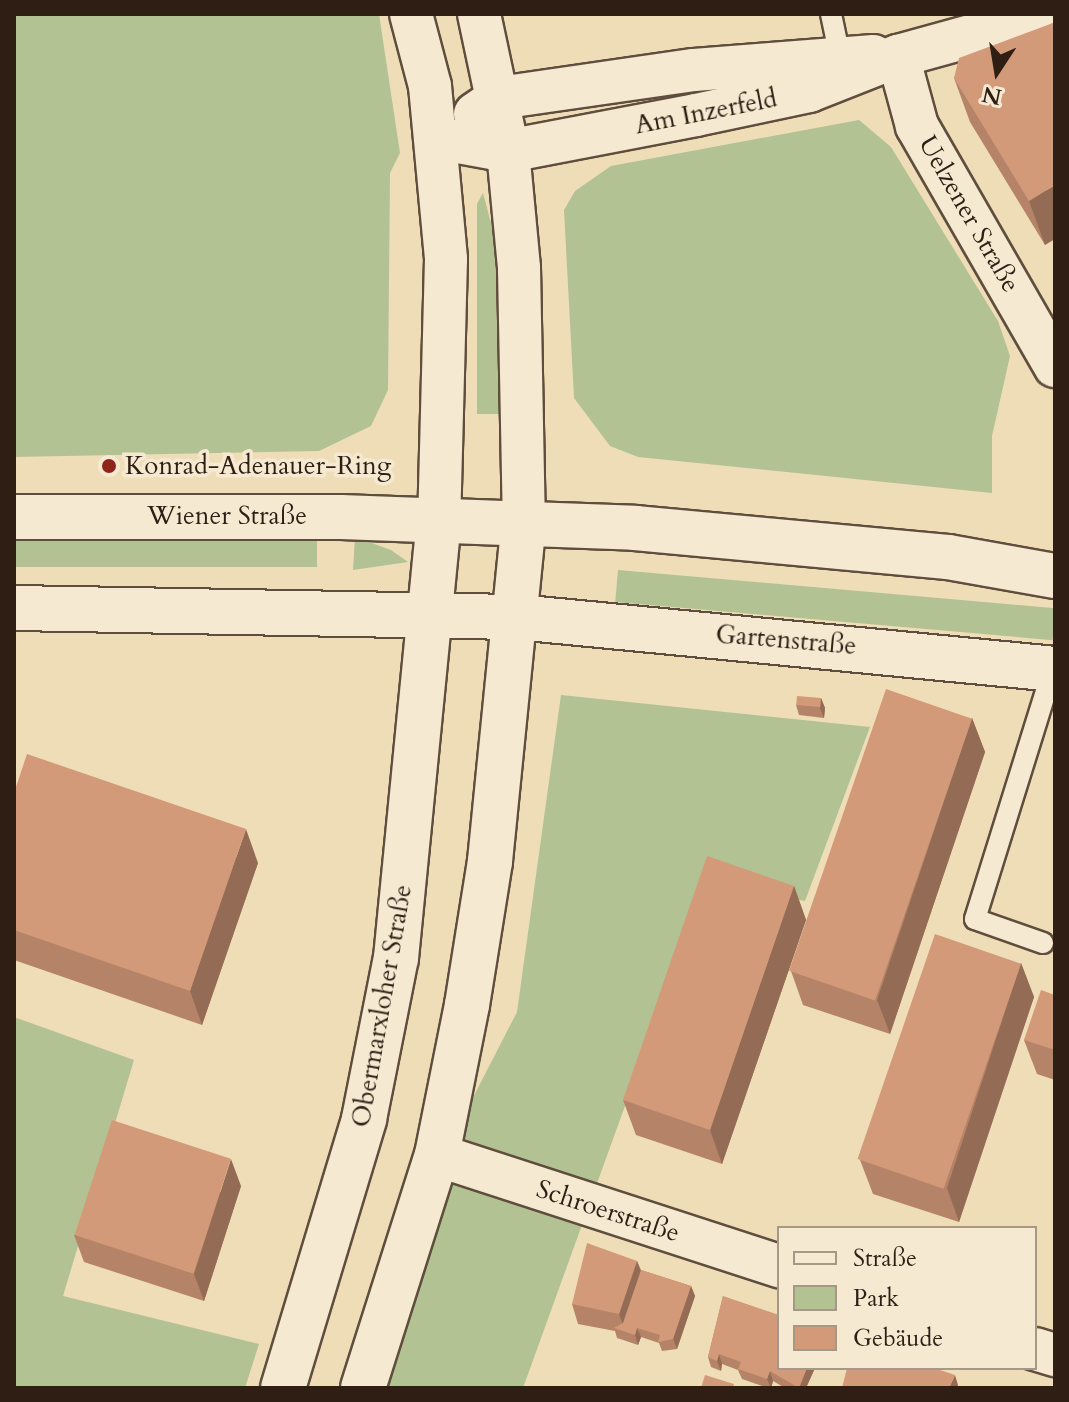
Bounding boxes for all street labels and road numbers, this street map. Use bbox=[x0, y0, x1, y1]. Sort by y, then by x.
street label: Am Inzerfeld bbox=[632, 83, 780, 141]
street label: Uelzener Straße bbox=[912, 130, 1026, 298]
street label: Wiener Straße bbox=[147, 500, 307, 532]
street label: Gartenstraße bbox=[714, 618, 858, 662]
street label: Obermarxloher Straße bbox=[345, 882, 419, 1130]
street label: Schroerstraße bbox=[532, 1173, 684, 1249]

